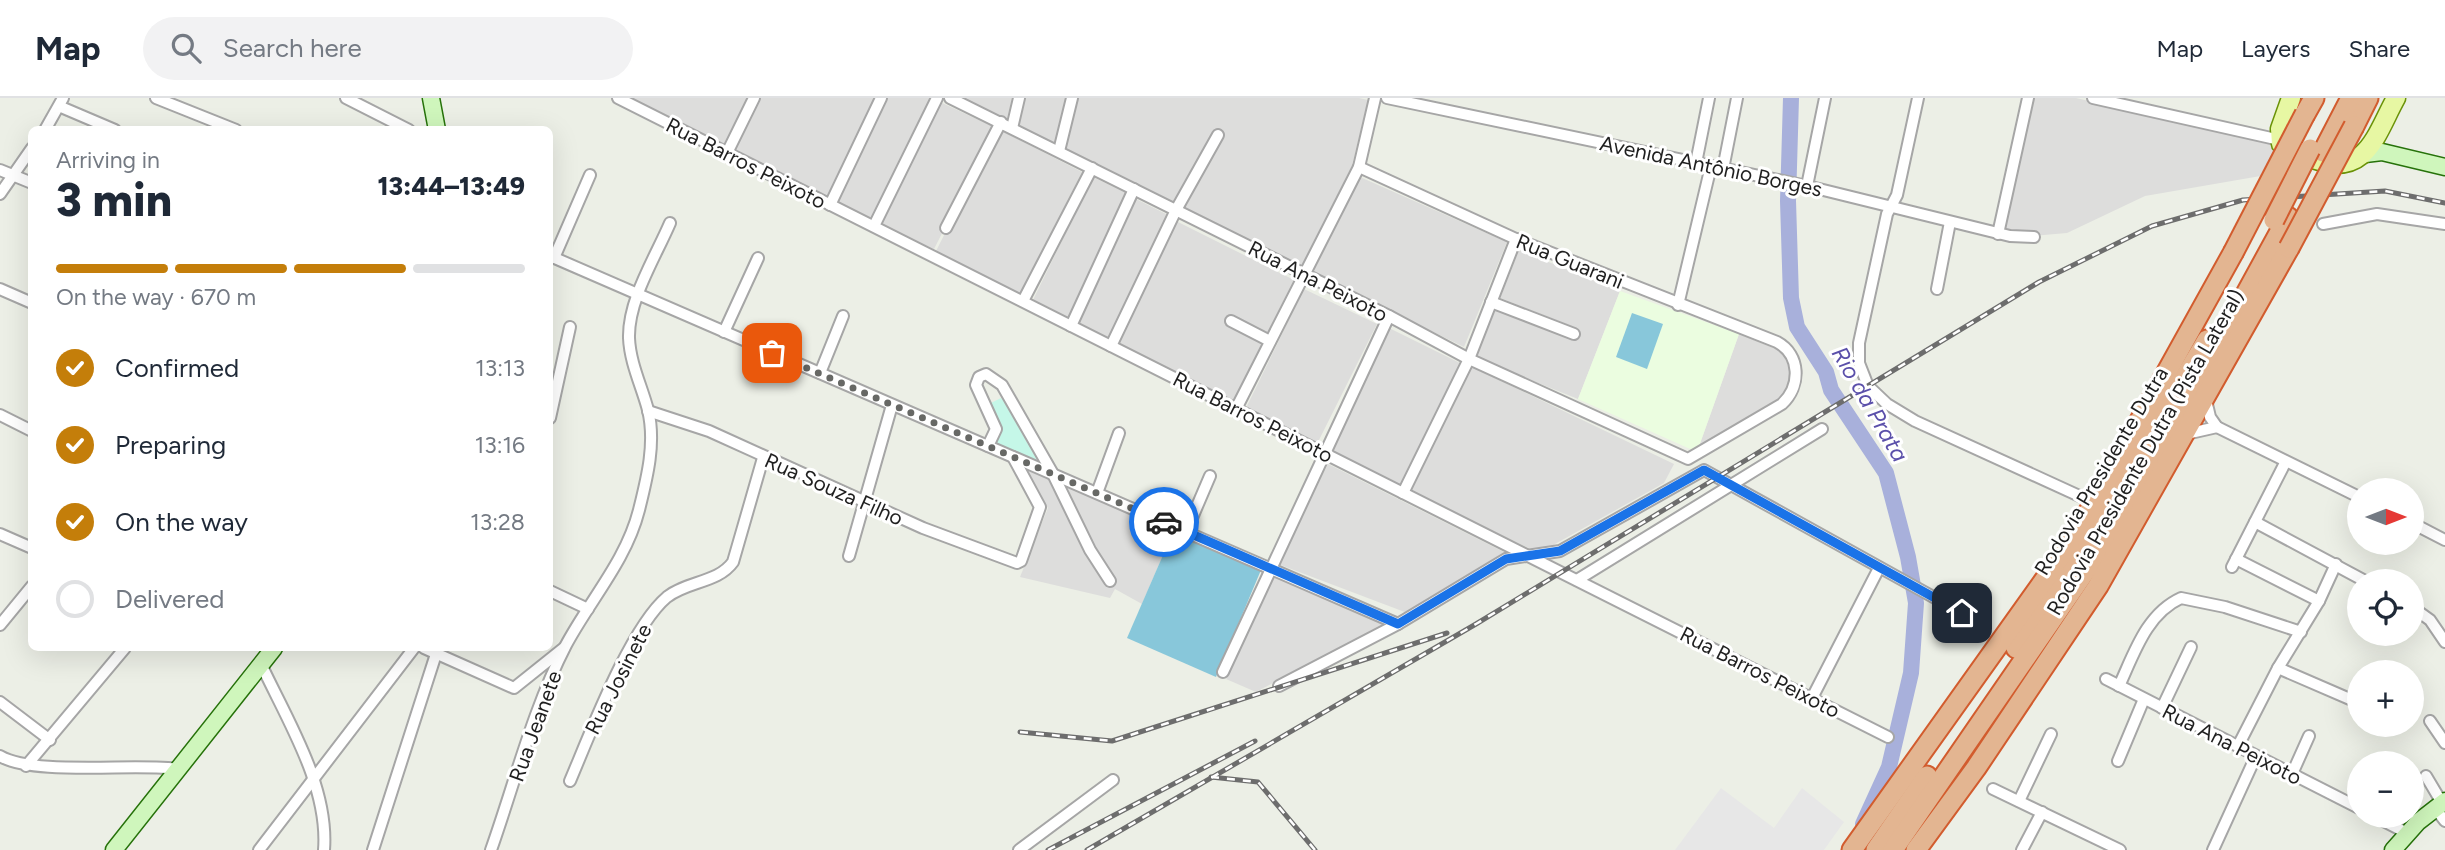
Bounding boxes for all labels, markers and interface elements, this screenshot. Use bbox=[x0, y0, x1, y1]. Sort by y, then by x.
search box bbox=[143, 17, 633, 80]
text: Map bbox=[35, 29, 101, 68]
icon: search bbox=[167, 29, 205, 67]
text: Search here bbox=[223, 32, 362, 64]
text: Map bbox=[2156, 34, 2203, 63]
text: Layers bbox=[2241, 34, 2310, 63]
text: Share bbox=[2348, 34, 2410, 63]
street label: Rua Barros Peixoto bbox=[662, 112, 830, 214]
street label: Avenida Antônio Borges bbox=[1598, 130, 1824, 202]
text: Arriving in bbox=[56, 146, 160, 174]
text: 13:44–13:49 bbox=[377, 170, 525, 202]
text: 3 min bbox=[56, 172, 172, 228]
street label: Rua Guarani bbox=[1513, 228, 1627, 294]
street label: Rua Ana Peixoto bbox=[1244, 235, 1392, 327]
text: On the way · 670 m bbox=[56, 283, 256, 311]
street label: Rodovia Presidente Dutra (Pista Lateral) bbox=[2041, 284, 2249, 620]
pin bbox=[742, 323, 802, 383]
icon: bag bbox=[753, 334, 791, 372]
water label: Rio da Prata bbox=[1826, 341, 1914, 467]
icon: check bbox=[56, 349, 94, 387]
text: Confirmed bbox=[115, 352, 239, 384]
text: 13:13 bbox=[475, 354, 525, 382]
street label: Rodovia Presidente Dutra bbox=[2029, 362, 2173, 580]
street label: Rua Barros Peixoto bbox=[1169, 366, 1337, 468]
icon: check bbox=[56, 426, 94, 464]
text: Preparing bbox=[115, 429, 226, 461]
text: 13:16 bbox=[475, 431, 525, 459]
street label: Rua Souza Filho bbox=[761, 447, 907, 531]
north arrow bbox=[2347, 478, 2424, 555]
map controls bbox=[2347, 478, 2424, 828]
courier bbox=[1129, 487, 1199, 557]
icon: check bbox=[56, 503, 94, 541]
icon: car bbox=[1145, 503, 1183, 541]
text: On the way bbox=[115, 506, 248, 538]
text: 13:28 bbox=[470, 508, 525, 536]
button: locate bbox=[2347, 569, 2424, 646]
text: Delivered bbox=[115, 583, 224, 615]
pin bbox=[1932, 583, 1992, 643]
icon: home bbox=[1943, 594, 1981, 632]
street label: Rua Josinete bbox=[579, 619, 657, 739]
street label: Rua Barros Peixoto bbox=[1676, 621, 1844, 723]
button: + bbox=[2347, 660, 2424, 737]
street label: Rua Jeanete bbox=[503, 667, 567, 785]
street label: Rua Ana Peixoto bbox=[2158, 698, 2306, 790]
button: − bbox=[2347, 751, 2424, 828]

